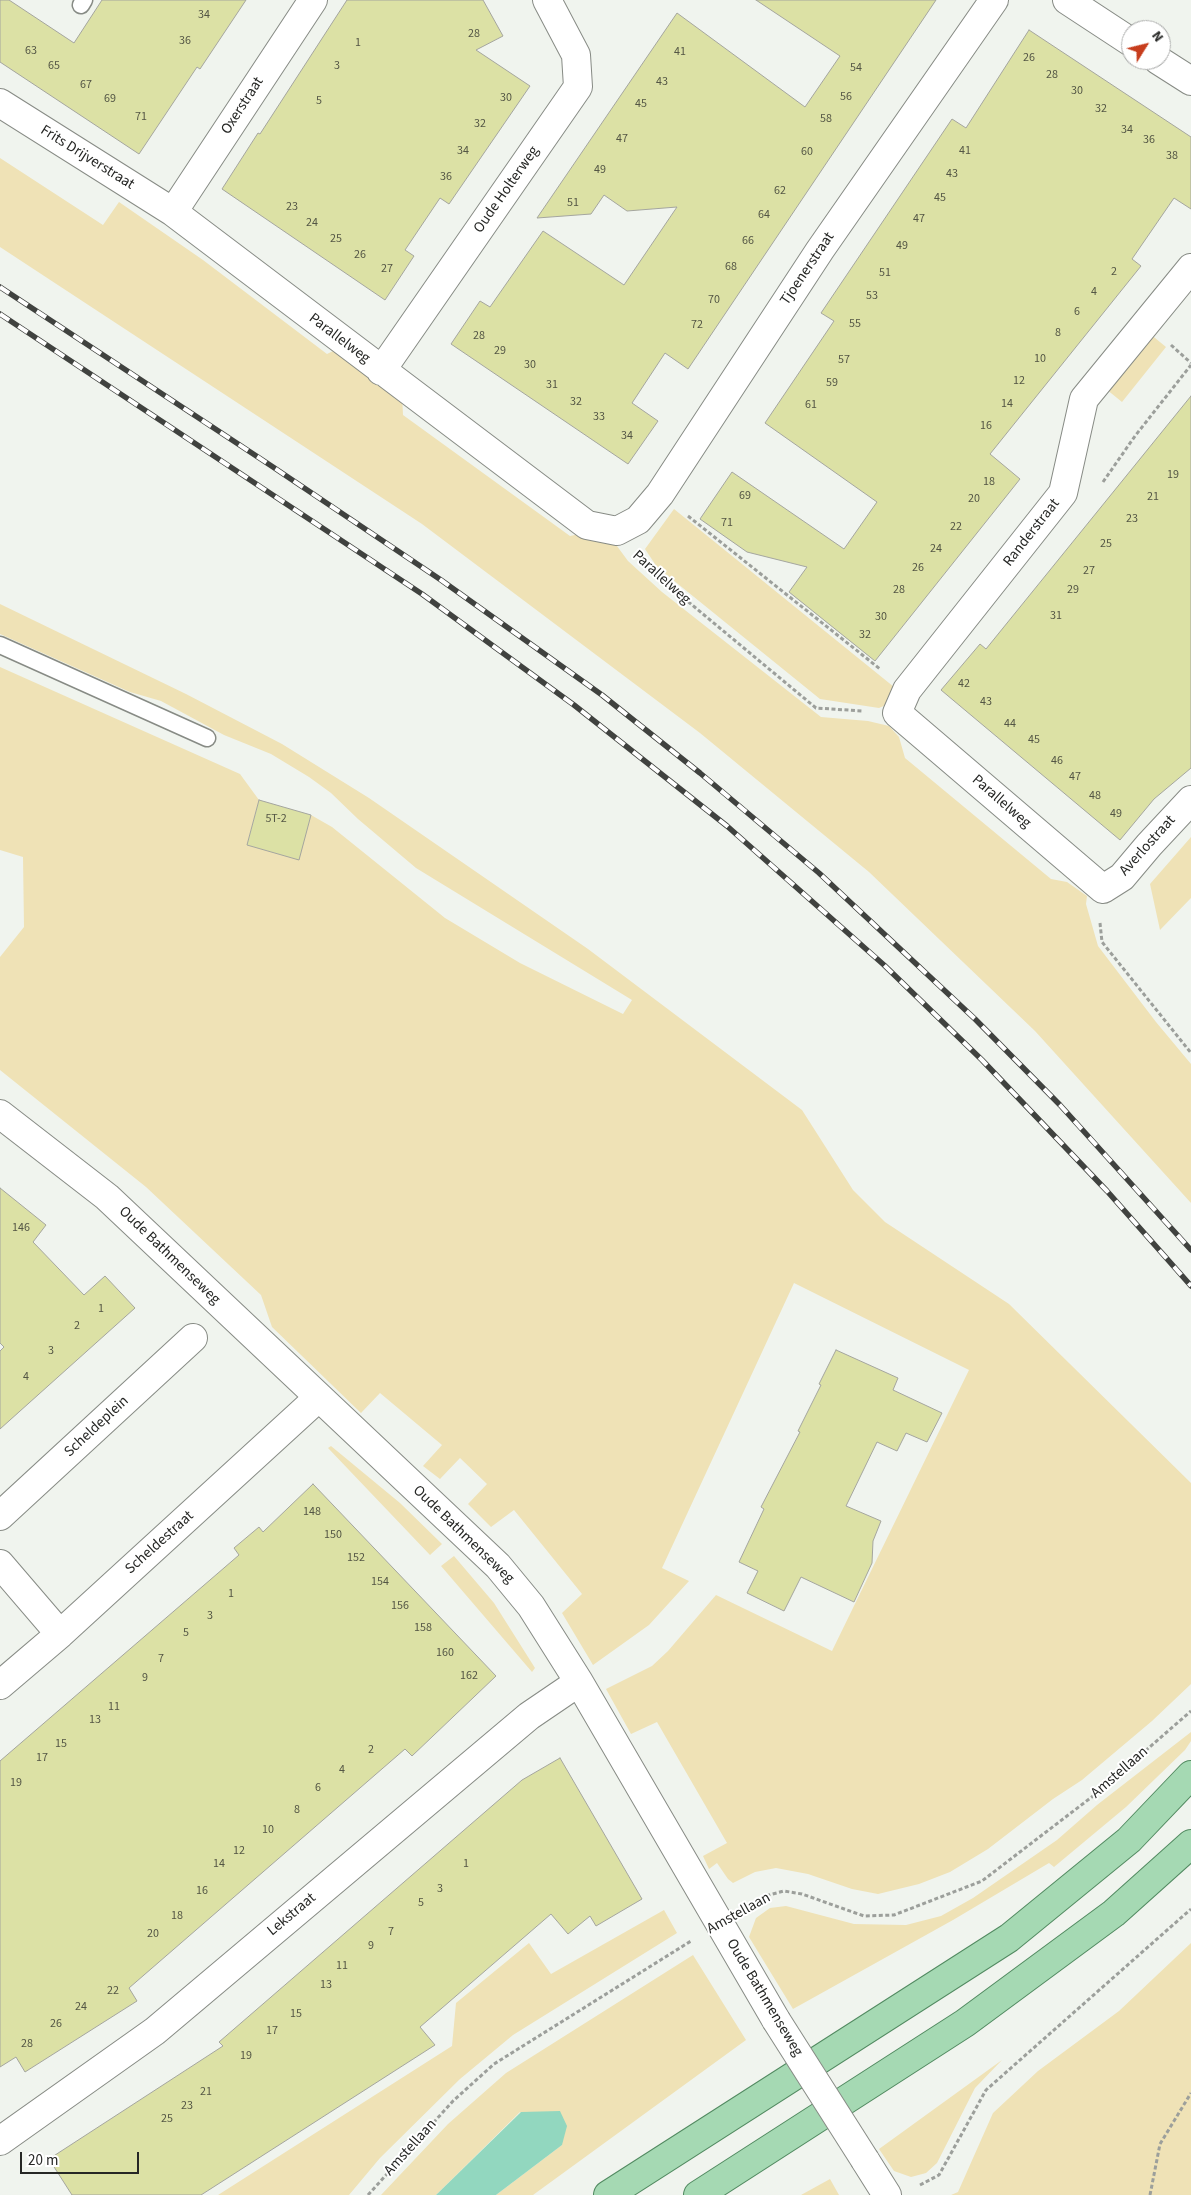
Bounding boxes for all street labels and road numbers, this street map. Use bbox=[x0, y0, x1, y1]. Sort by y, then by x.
street label: Oxerstraat bbox=[218, 74, 268, 138]
street label: Frits Drijverstraat bbox=[37, 122, 137, 194]
street label: Oude Holterweg bbox=[470, 143, 544, 237]
street label: Tjoenerstraat bbox=[777, 229, 839, 309]
street label: Parallelweg bbox=[305, 310, 373, 368]
street label: Randerstraat bbox=[1000, 496, 1064, 570]
street label: Parallelweg bbox=[628, 547, 694, 609]
street label: Parallelweg bbox=[968, 771, 1034, 833]
street label: Averlostraat bbox=[1116, 812, 1180, 880]
street label: Oude Bathmenseweg bbox=[115, 1203, 223, 1309]
street label: Scheldeplein bbox=[61, 1393, 133, 1461]
street label: Oude Bathmenseweg bbox=[409, 1482, 517, 1588]
street label: Scheldestraat bbox=[122, 1508, 198, 1578]
street label: Amstellaan bbox=[1088, 1743, 1152, 1803]
street label: Amstellaan bbox=[704, 1889, 774, 1939]
street label: Lekstraat bbox=[264, 1890, 320, 1940]
street label: Oude Bathmenseweg bbox=[722, 1936, 806, 2060]
street label: Amstellaan bbox=[381, 2116, 441, 2180]

